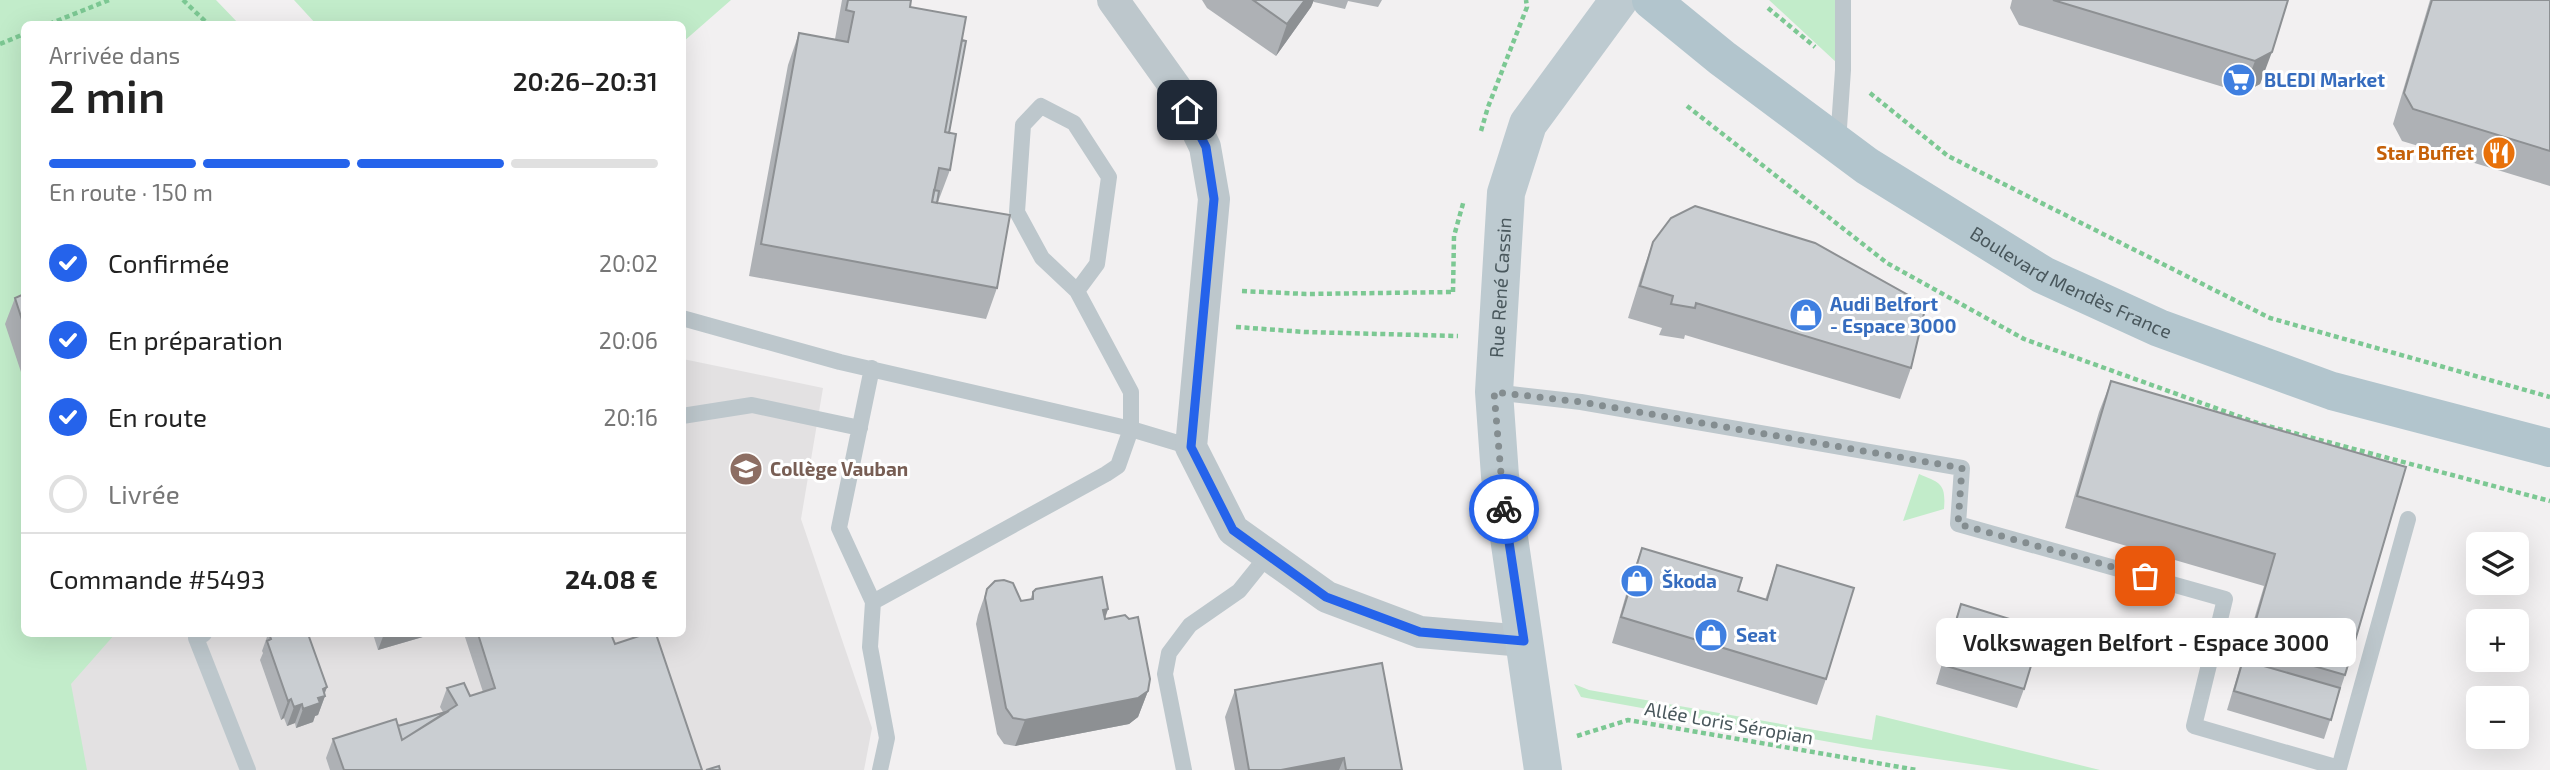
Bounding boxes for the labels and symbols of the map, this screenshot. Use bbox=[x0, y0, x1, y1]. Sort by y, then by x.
supermarket icon: BLEDI Market bbox=[2220, 61, 2258, 99]
place label: BLEDI Market bbox=[2264, 68, 2385, 91]
pin bbox=[1157, 80, 1217, 140]
restaurant icon: Star Buffet bbox=[2480, 134, 2518, 172]
place label: Star Buffet bbox=[2376, 141, 2474, 164]
street label: Rue René Cassin bbox=[1484, 217, 1516, 358]
street label: Boulevard Mendès France bbox=[1966, 221, 2175, 343]
place label: Audi Belfort - Espace 3000 bbox=[1830, 292, 1956, 337]
shop icon: Audi Belfort - Espace 3000 bbox=[1787, 296, 1825, 334]
school or university icon: Collège Vauban bbox=[727, 450, 765, 488]
place label: Collège Vauban bbox=[770, 457, 908, 480]
courier bbox=[1469, 474, 1539, 544]
pin bbox=[2115, 546, 2175, 606]
shop icon: Škoda bbox=[1618, 562, 1656, 600]
place label: Škoda bbox=[1662, 569, 1717, 592]
shop icon: Seat bbox=[1692, 616, 1730, 654]
callout: Volkswagen Belfort - Espace 3000 bbox=[1935, 618, 2355, 667]
place label: Seat bbox=[1736, 623, 1777, 646]
street label: Allée Loris Séropian bbox=[1643, 696, 1815, 749]

